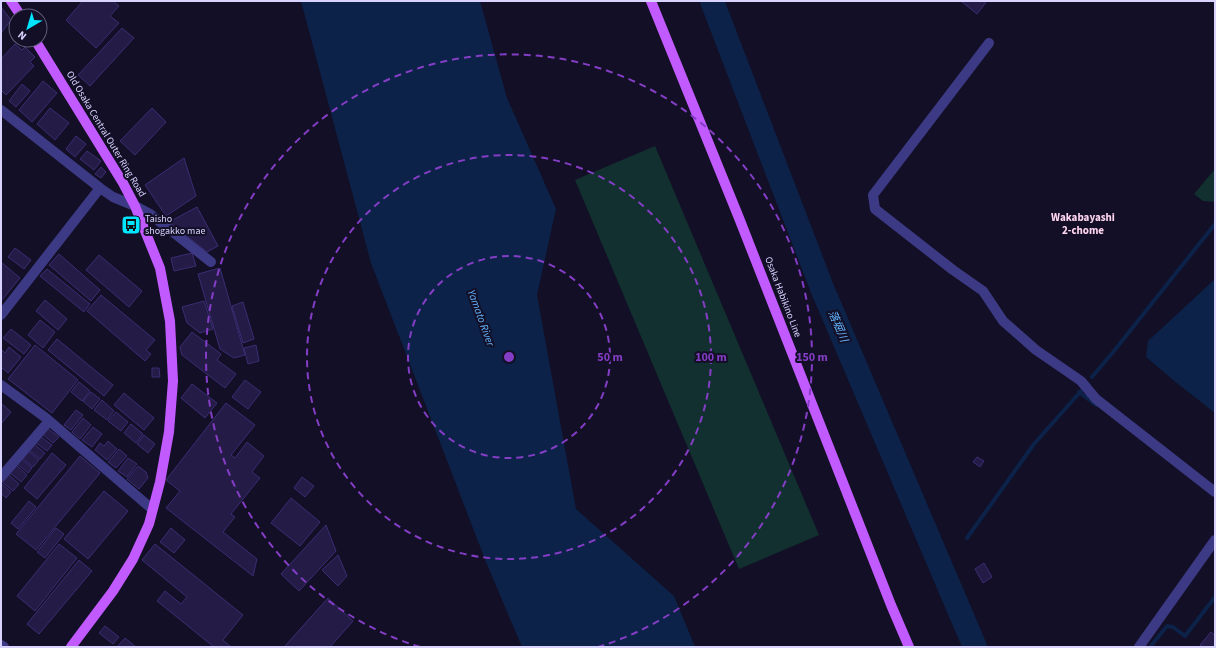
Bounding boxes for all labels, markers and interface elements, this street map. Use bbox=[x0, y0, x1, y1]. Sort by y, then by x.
north arrow bbox=[8, 8, 48, 48]
text: N bbox=[15, 27, 30, 44]
street label: Old Osaka Central Outer Ring Road bbox=[63, 68, 149, 200]
district label: Wakabayashi 2-chome bbox=[1051, 210, 1115, 238]
place label: Taisho shogakko mae bbox=[145, 212, 205, 238]
bus stop icon: Taisho shogakko mae bbox=[120, 214, 142, 236]
street label: Osaka Habikino Line bbox=[761, 255, 805, 339]
water label: Yamato River bbox=[464, 288, 499, 350]
water label: 落堀川 bbox=[825, 308, 852, 345]
text: 50 m bbox=[597, 349, 623, 366]
text: 100 m bbox=[695, 349, 727, 366]
text: 150 m bbox=[796, 349, 828, 366]
centre of rings bbox=[502, 350, 516, 364]

